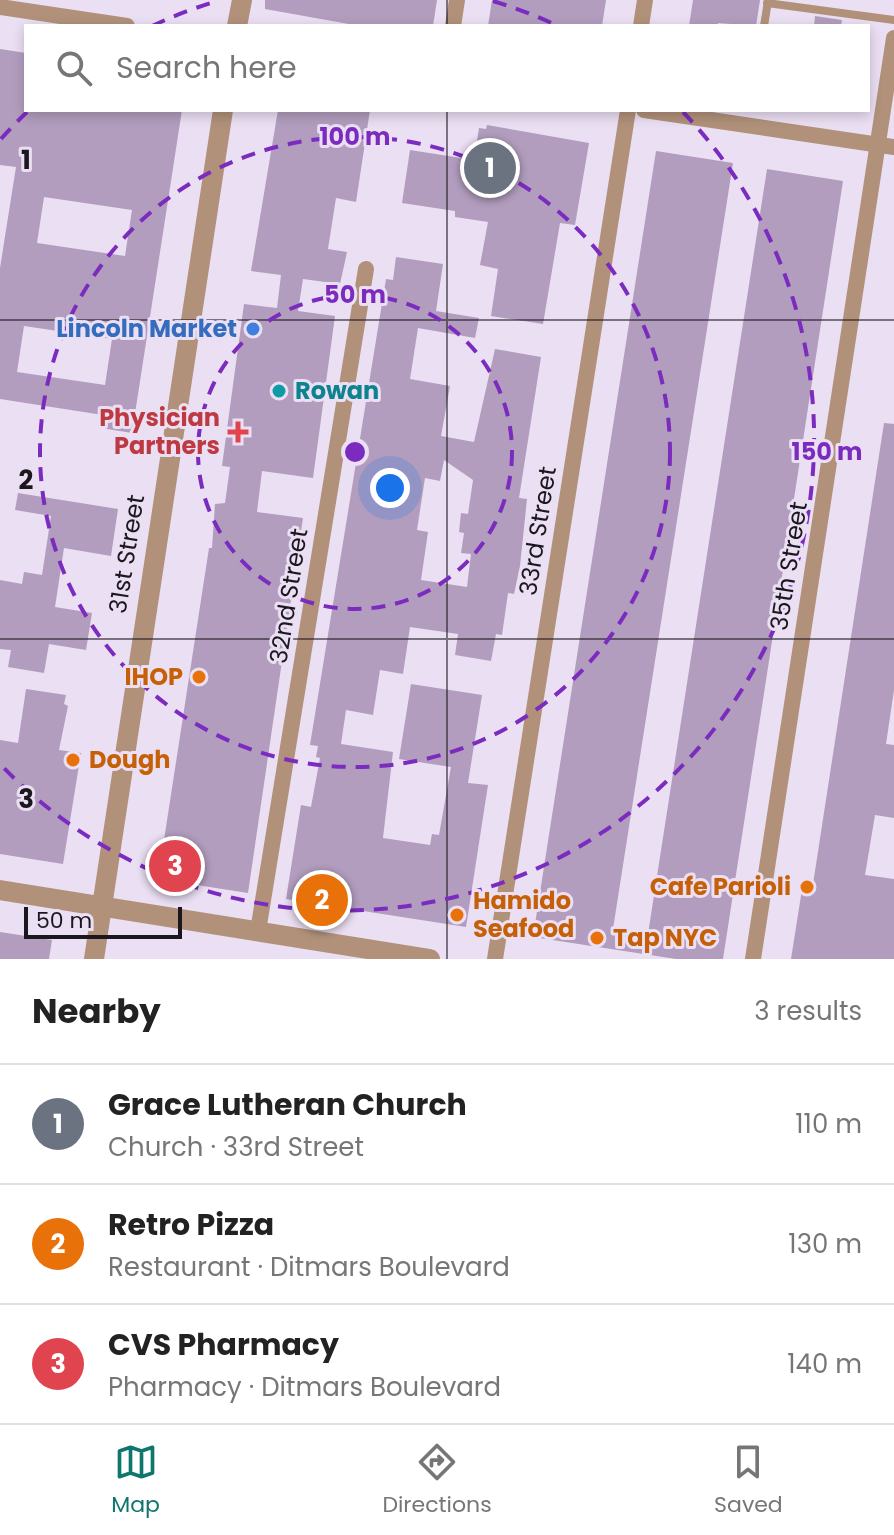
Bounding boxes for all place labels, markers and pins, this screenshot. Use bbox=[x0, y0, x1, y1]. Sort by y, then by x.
pin: 1 bbox=[464, 138, 516, 198]
place label: Lincoln Market bbox=[56, 312, 237, 345]
marker: Lincoln Market bbox=[244, 320, 262, 338]
place label: Rowan bbox=[295, 374, 379, 407]
marker: Rowan bbox=[270, 382, 288, 400]
place label: Physician Partners bbox=[99, 401, 220, 462]
marker: Physician Partners bbox=[227, 421, 249, 443]
centre of rings bbox=[341, 438, 369, 466]
place label: IHOP bbox=[125, 660, 183, 693]
marker: IHOP bbox=[190, 668, 208, 686]
place label: Dough bbox=[89, 743, 170, 776]
marker: Dough bbox=[64, 751, 82, 769]
pin: 3 bbox=[149, 836, 201, 896]
pin: 2 bbox=[296, 870, 348, 930]
place label: Cafe Parioli bbox=[650, 870, 791, 903]
marker: Cafe Parioli bbox=[798, 878, 816, 896]
place label: Hamido Seafood bbox=[473, 884, 574, 945]
marker: Hamido Seafood bbox=[448, 906, 466, 924]
place label: Tap NYC bbox=[613, 921, 717, 954]
marker: Tap NYC bbox=[588, 929, 606, 947]

